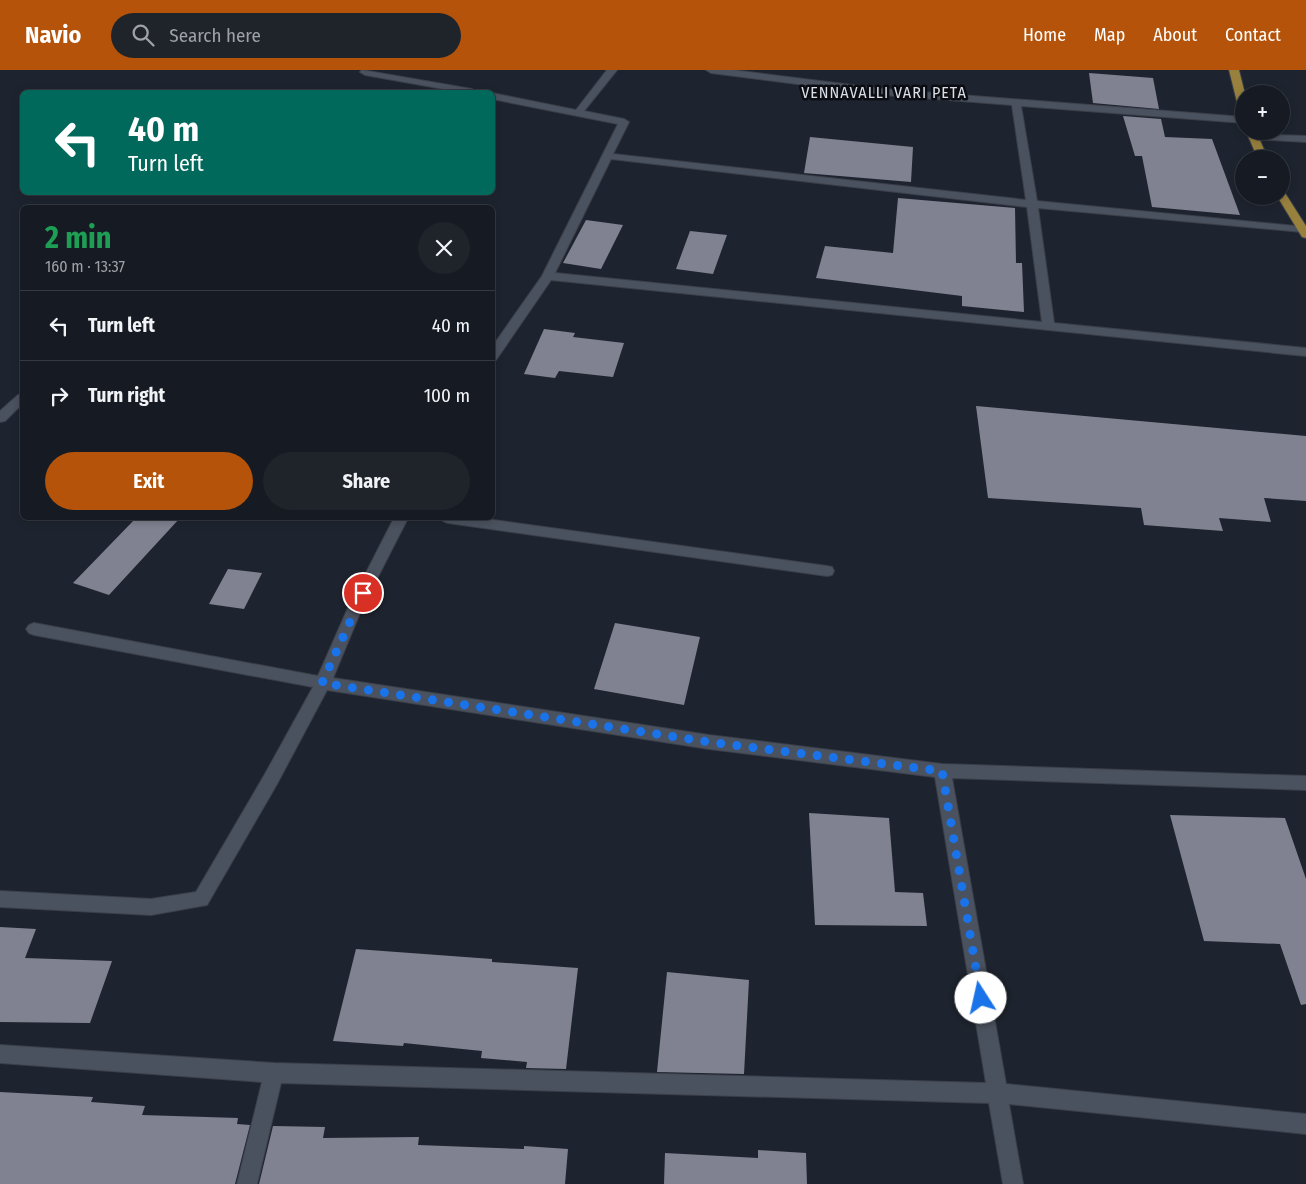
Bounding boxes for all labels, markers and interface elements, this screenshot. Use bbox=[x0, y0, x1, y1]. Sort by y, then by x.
search box bbox=[111, 13, 461, 58]
text: Navio bbox=[25, 21, 81, 49]
icon: search bbox=[129, 21, 157, 49]
text: Search here bbox=[169, 24, 261, 47]
text: Home bbox=[1023, 24, 1066, 46]
text: Map bbox=[1094, 24, 1125, 46]
text: About bbox=[1153, 24, 1197, 46]
text: Contact bbox=[1225, 24, 1281, 46]
district label: VENNAVALLI VARI PETA bbox=[801, 83, 967, 102]
map controls bbox=[1235, 85, 1290, 205]
button: + bbox=[1235, 85, 1290, 140]
text: 40 m bbox=[128, 108, 199, 150]
icon: left bbox=[45, 110, 110, 175]
text: Turn left bbox=[128, 150, 204, 177]
button: − bbox=[1235, 150, 1290, 205]
text: 2 min bbox=[45, 220, 112, 256]
button: close bbox=[418, 222, 470, 274]
text: 160 m · 13:37 bbox=[45, 257, 125, 276]
icon: left bbox=[45, 312, 73, 340]
text: Turn left bbox=[88, 314, 155, 337]
text: 40 m bbox=[432, 314, 470, 337]
icon: right bbox=[45, 382, 73, 410]
text: Turn right bbox=[88, 384, 165, 407]
text: 100 m bbox=[424, 384, 470, 407]
button: Exit bbox=[45, 452, 253, 510]
button: Share bbox=[263, 452, 470, 510]
pin bbox=[342, 572, 384, 614]
icon: arrive bbox=[349, 579, 377, 607]
position arrow bbox=[954, 971, 1006, 1023]

